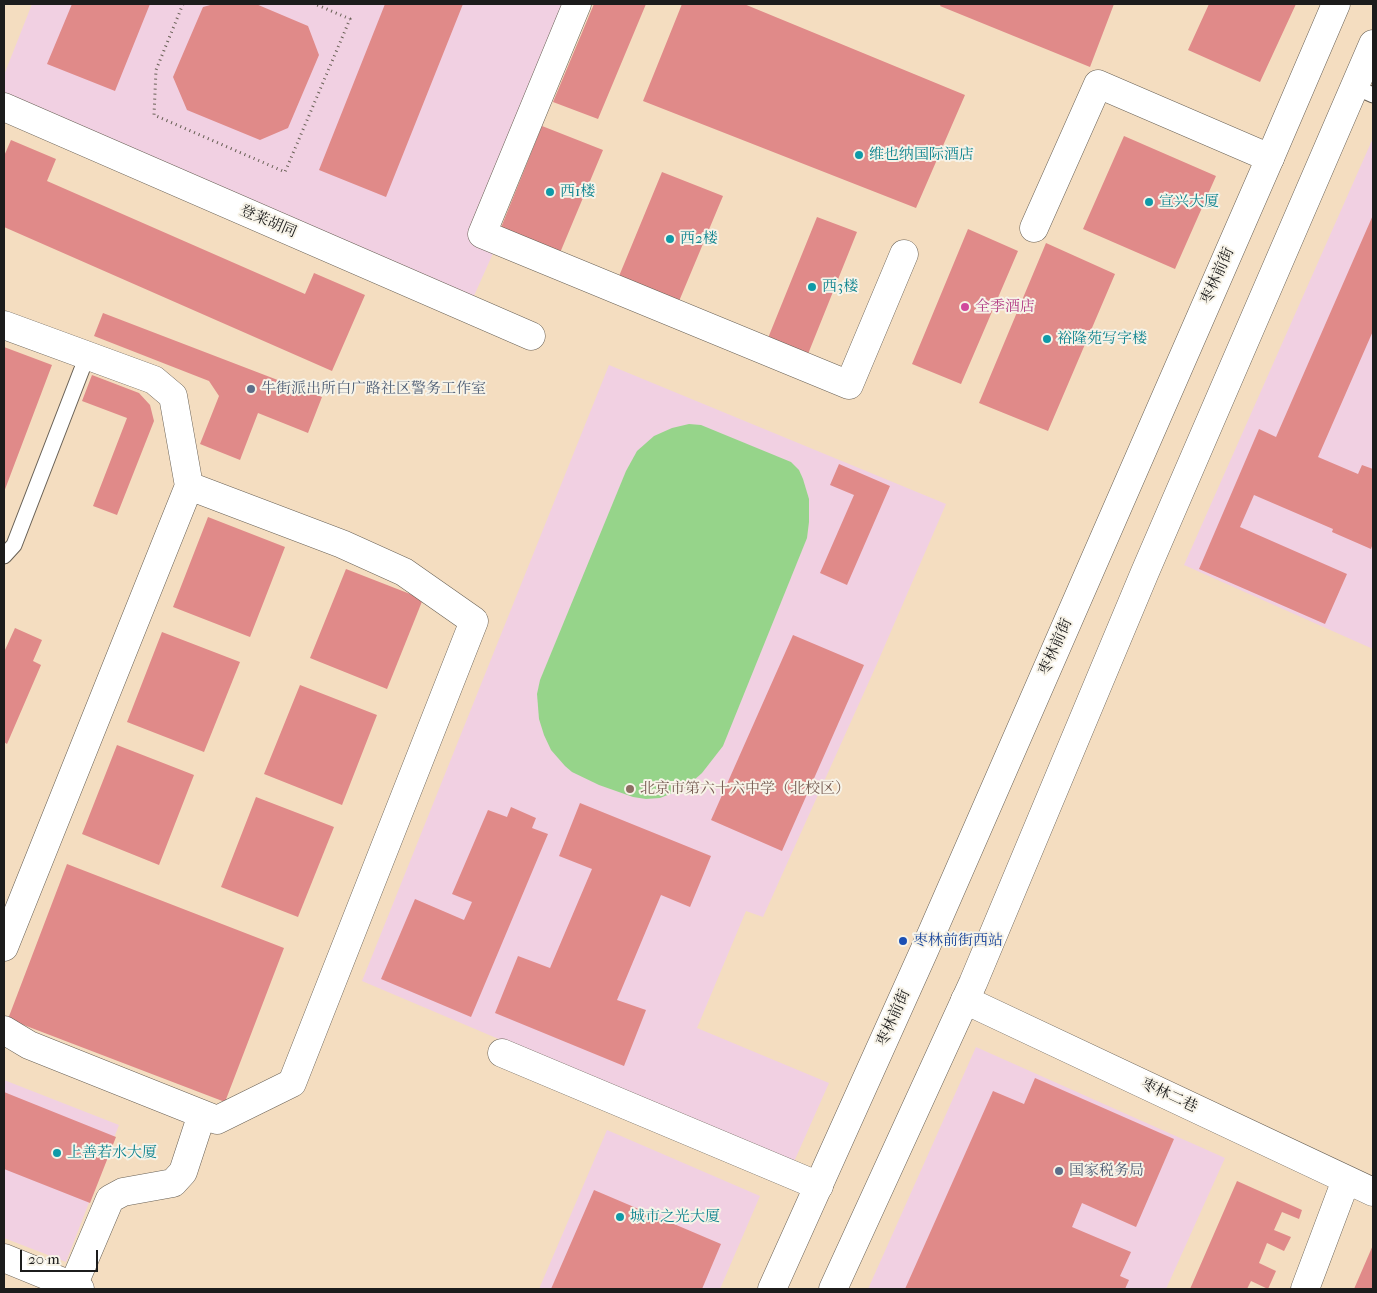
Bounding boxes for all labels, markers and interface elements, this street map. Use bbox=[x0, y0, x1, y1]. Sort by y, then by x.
place label: 维也纳国际酒店 bbox=[869, 146, 974, 164]
marker: 维也纳国际酒店 bbox=[853, 149, 865, 161]
place label: 西1楼 bbox=[560, 183, 595, 201]
marker: 西1楼 bbox=[544, 186, 556, 198]
place label: 宣兴大厦 bbox=[1159, 193, 1219, 211]
marker: 宣兴大厦 bbox=[1143, 196, 1155, 208]
street label: 登莱胡同 bbox=[237, 202, 299, 242]
place label: 西2楼 bbox=[680, 230, 718, 248]
marker: 西2楼 bbox=[664, 233, 676, 245]
street label: 枣林前街 bbox=[1198, 245, 1238, 307]
place label: 西3楼 bbox=[822, 278, 858, 296]
marker: 西3楼 bbox=[806, 281, 818, 293]
place label: 全季酒店 bbox=[975, 298, 1035, 316]
marker: 全季酒店 bbox=[959, 301, 971, 313]
place label: 裕隆苑写字楼 bbox=[1057, 330, 1147, 348]
marker: 裕隆苑写字楼 bbox=[1041, 333, 1053, 345]
place label: 牛街派出所白广路社区警务工作室 bbox=[261, 380, 486, 398]
marker: 牛街派出所白广路社区警务工作室 bbox=[245, 383, 257, 395]
street label: 枣林前街 bbox=[1036, 616, 1076, 678]
place label: 北京市第六十六中学（北校区） bbox=[640, 780, 850, 798]
marker: 北京市第六十六中学（北校区） bbox=[624, 783, 636, 795]
place label: 枣林前街西站 bbox=[913, 932, 1003, 950]
marker: 枣林前街西站 bbox=[897, 935, 909, 947]
street label: 枣林前街 bbox=[874, 987, 914, 1049]
street label: 枣林二巷 bbox=[1138, 1075, 1200, 1117]
place label: 上善若水大厦 bbox=[67, 1144, 157, 1162]
marker: 上善若水大厦 bbox=[51, 1147, 63, 1159]
place label: 国家税务局 bbox=[1069, 1162, 1144, 1180]
marker: 国家税务局 bbox=[1053, 1165, 1065, 1177]
place label: 城市之光大厦 bbox=[630, 1208, 720, 1226]
marker: 城市之光大厦 bbox=[614, 1211, 626, 1223]
scale bar bbox=[22, 1240, 100, 1272]
text: 20 m bbox=[28, 1250, 60, 1268]

